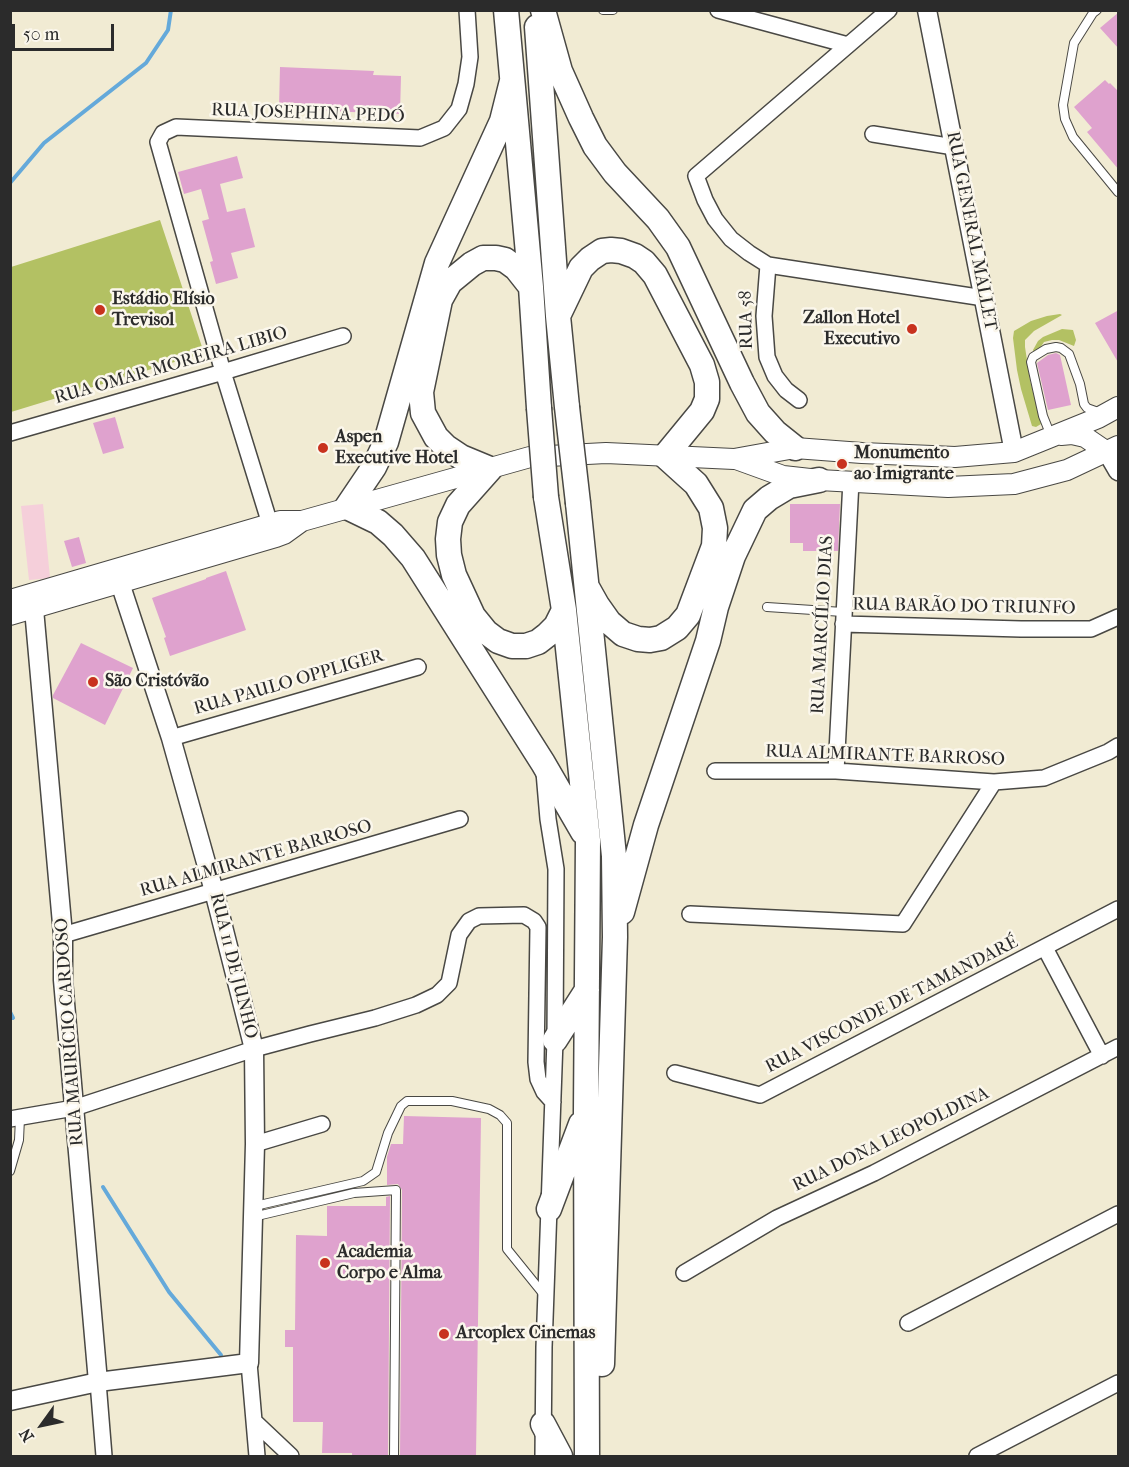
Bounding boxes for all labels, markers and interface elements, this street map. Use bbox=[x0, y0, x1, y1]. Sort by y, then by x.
scale bar bbox=[15, 12, 117, 50]
text: 50 m bbox=[23, 24, 59, 45]
street label: RUA JOSEPHINA PEDÓ bbox=[211, 100, 405, 128]
street label: RUA GENERAL MALLET bbox=[941, 129, 1001, 333]
place label: Estádio Elísio Trevisol bbox=[112, 289, 215, 332]
street label: RUA 58 bbox=[736, 290, 758, 350]
marker: Estádio Elísio Trevisol bbox=[93, 303, 107, 317]
place label: Zallon Hotel Executivo bbox=[803, 308, 900, 350]
street label: RUA OMAR MOREIRA LIBIO bbox=[52, 322, 290, 410]
marker: Zallon Hotel Executivo bbox=[905, 322, 919, 336]
place label: Aspen Executive Hotel bbox=[335, 427, 458, 470]
marker: Aspen Executive Hotel bbox=[316, 441, 330, 455]
place label: Monumento ao Imigrante bbox=[854, 443, 954, 486]
marker: Monumento ao Imigrante bbox=[835, 457, 849, 471]
street label: RUA MARCÍLIO DIAS bbox=[808, 535, 838, 715]
street label: RUA BARÃO DO TRIUNFO bbox=[852, 594, 1076, 620]
street label: RUA PAULO OPPLIGER bbox=[192, 646, 386, 720]
place label: São Cristóvão bbox=[105, 671, 209, 693]
marker: São Cristóvão bbox=[86, 675, 100, 689]
street label: RUA ALMIRANTE BARROSO bbox=[765, 741, 1005, 771]
street label: RUA ALMIRANTE BARROSO bbox=[138, 816, 374, 902]
street label: RUA 11 DE JUNHO bbox=[204, 891, 262, 1041]
street label: RUA MAURÍCIO CARDOSO bbox=[51, 917, 89, 1147]
street label: RUA VISCONDE DE TAMANDARÉ bbox=[762, 932, 1022, 1078]
street label: RUA DONA LEOPOLDINA bbox=[789, 1083, 993, 1197]
place label: Academia Corpo e Alma bbox=[337, 1242, 442, 1284]
marker: Academia Corpo e Alma bbox=[318, 1256, 332, 1270]
place label: Arcoplex Cinemas bbox=[456, 1323, 595, 1345]
marker: Arcoplex Cinemas bbox=[437, 1327, 451, 1341]
north arrow bbox=[12, 1395, 72, 1455]
text: N bbox=[15, 1425, 38, 1445]

